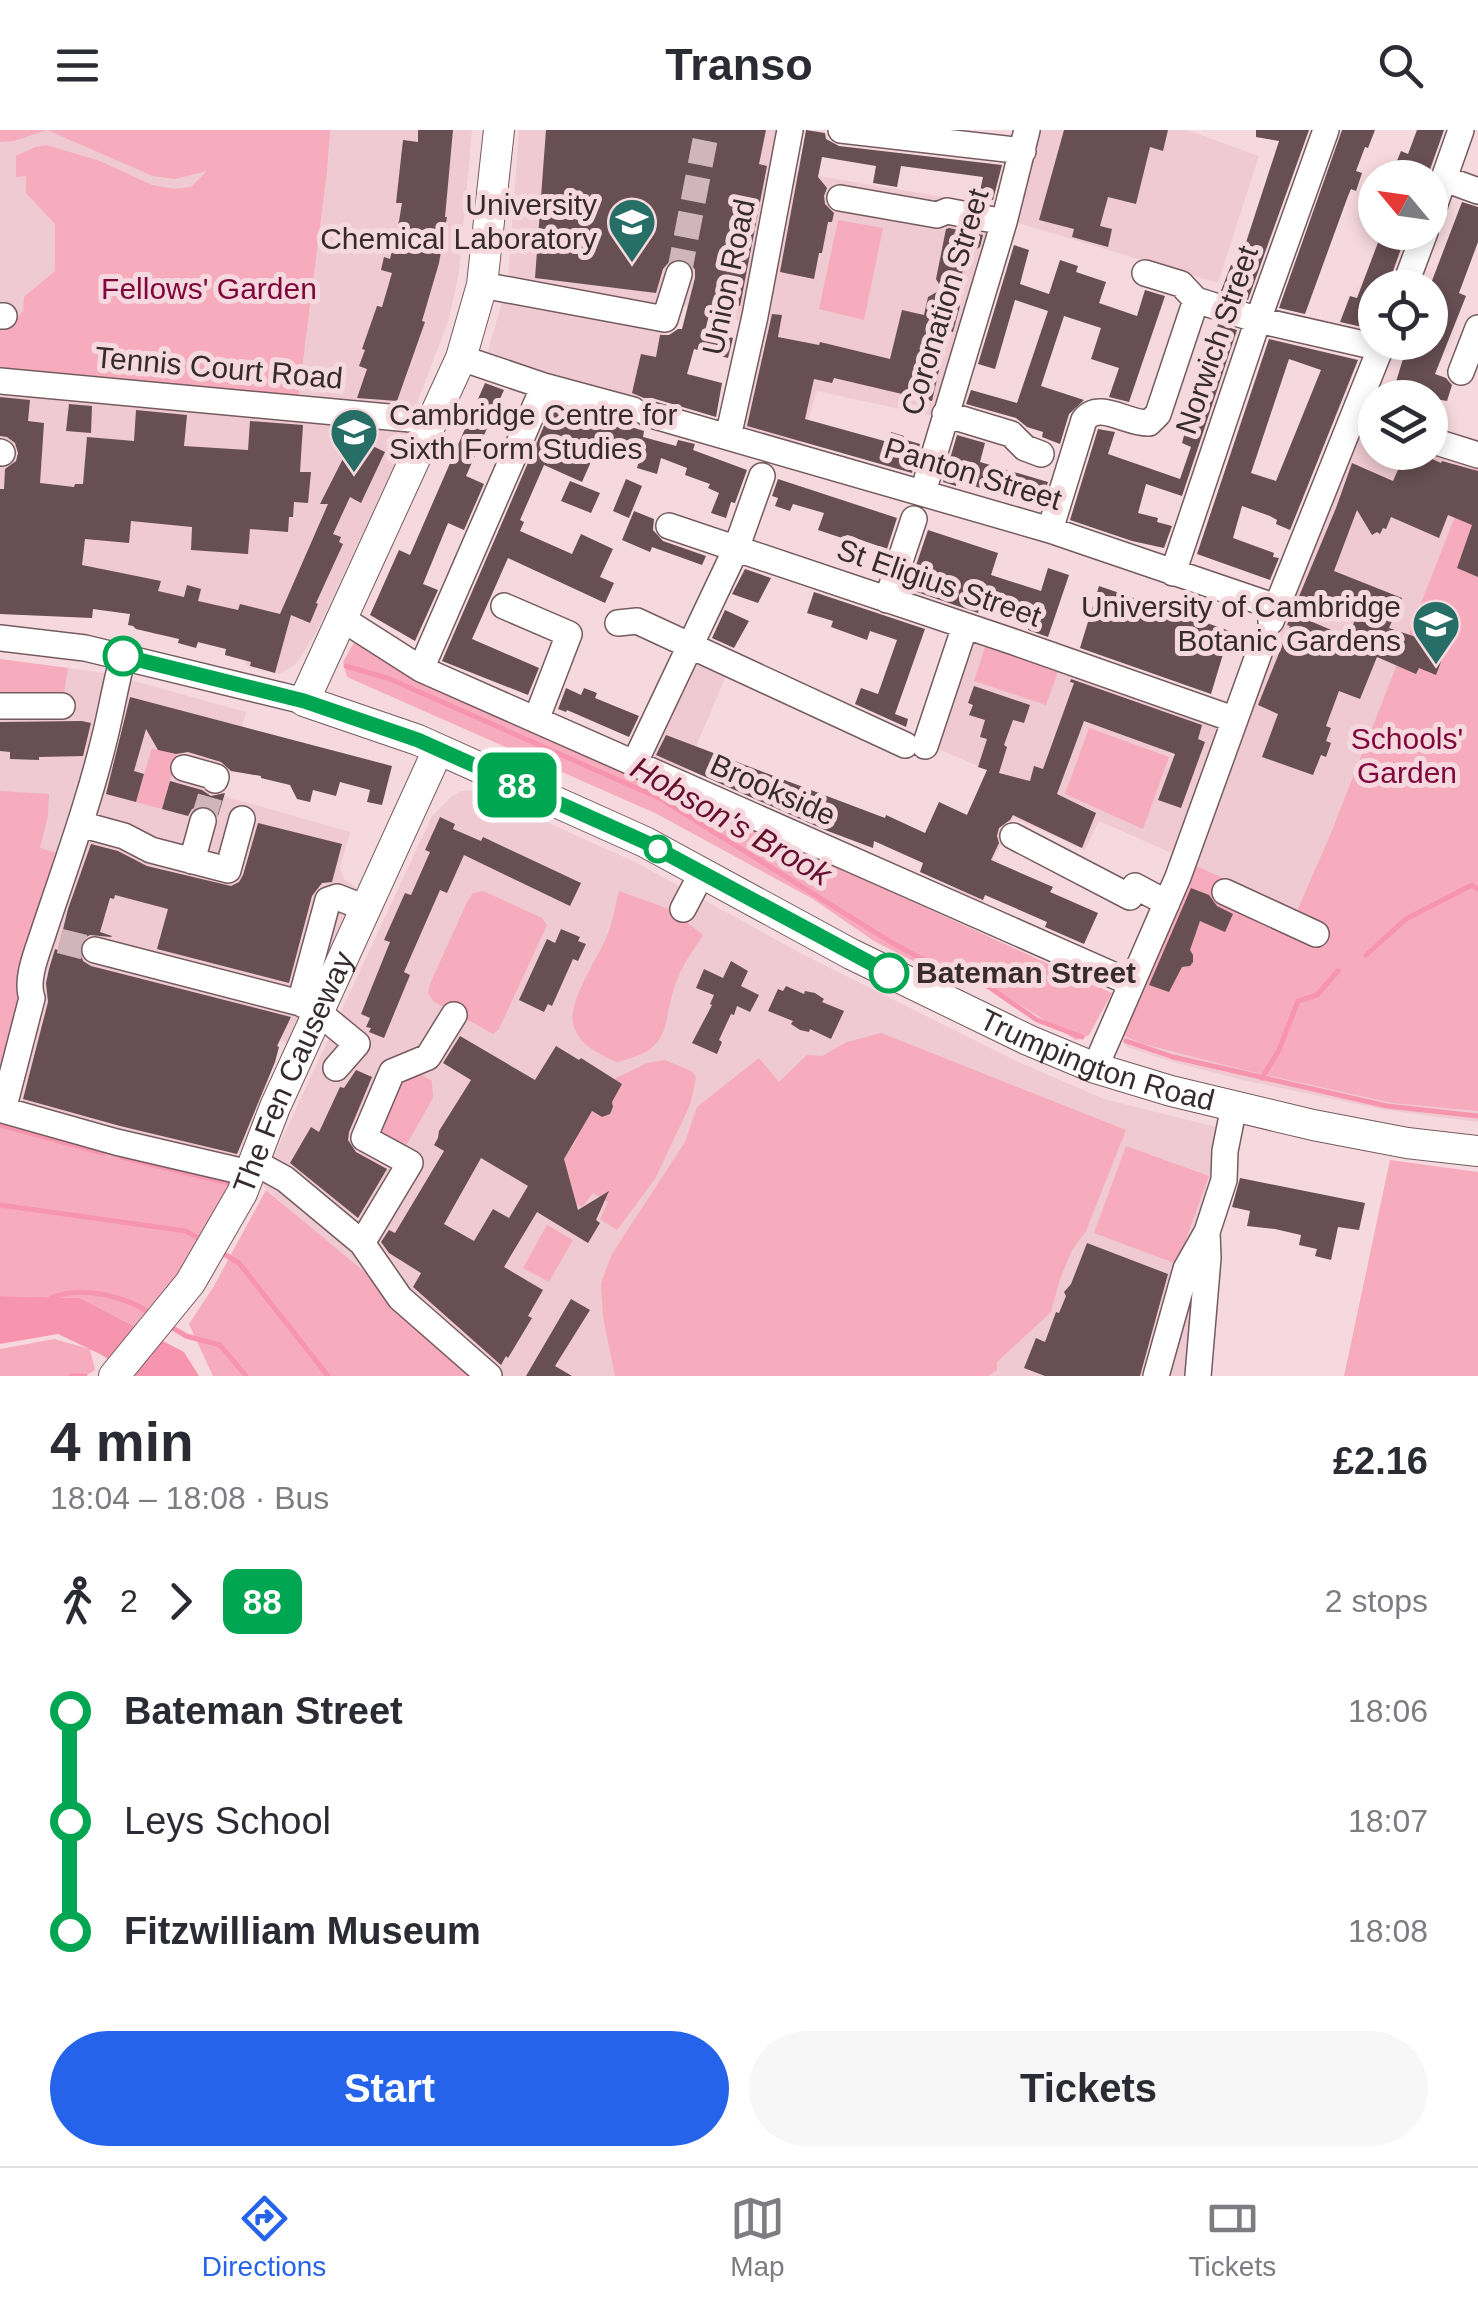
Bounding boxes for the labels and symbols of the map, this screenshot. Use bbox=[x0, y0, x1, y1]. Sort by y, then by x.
north arrow bbox=[1358, 160, 1448, 250]
street label: Coronation Street bbox=[894, 184, 995, 419]
place label: University Chemical Laboratory bbox=[320, 188, 597, 255]
school or university icon: University Chemical Laboratory bbox=[606, 196, 658, 264]
street label: Union Road bbox=[696, 196, 761, 358]
street label: Norwich Street bbox=[1169, 241, 1264, 438]
park label: Fellows' Garden bbox=[101, 272, 317, 305]
street label: Tennis Court Road bbox=[94, 340, 344, 395]
place label: Cambridge Centre for Sixth Form Studies bbox=[389, 398, 677, 465]
school or university icon: Cambridge Centre for Sixth Form Studies bbox=[328, 406, 380, 474]
street label: Panton Street bbox=[881, 431, 1066, 516]
street label: St Eligius Street bbox=[833, 532, 1046, 633]
place label: University of Cambridge Botanic Gardens bbox=[1081, 590, 1401, 657]
school or university icon: University of Cambridge Botanic Gardens bbox=[1410, 598, 1462, 666]
unlabelled marker bbox=[104, 637, 142, 675]
park label: Schools' Garden bbox=[1351, 722, 1463, 789]
street label: Brookside bbox=[706, 747, 841, 832]
water label: Hobson's Brook bbox=[625, 749, 839, 894]
line badge: 88 bbox=[472, 752, 562, 818]
unlabelled marker bbox=[645, 836, 671, 862]
street label: The Fen Causeway bbox=[226, 946, 360, 1198]
marker: Bateman Street bbox=[870, 954, 908, 992]
place label: Bateman Street bbox=[916, 956, 1136, 989]
street label: Trumpington Road bbox=[975, 1002, 1218, 1117]

